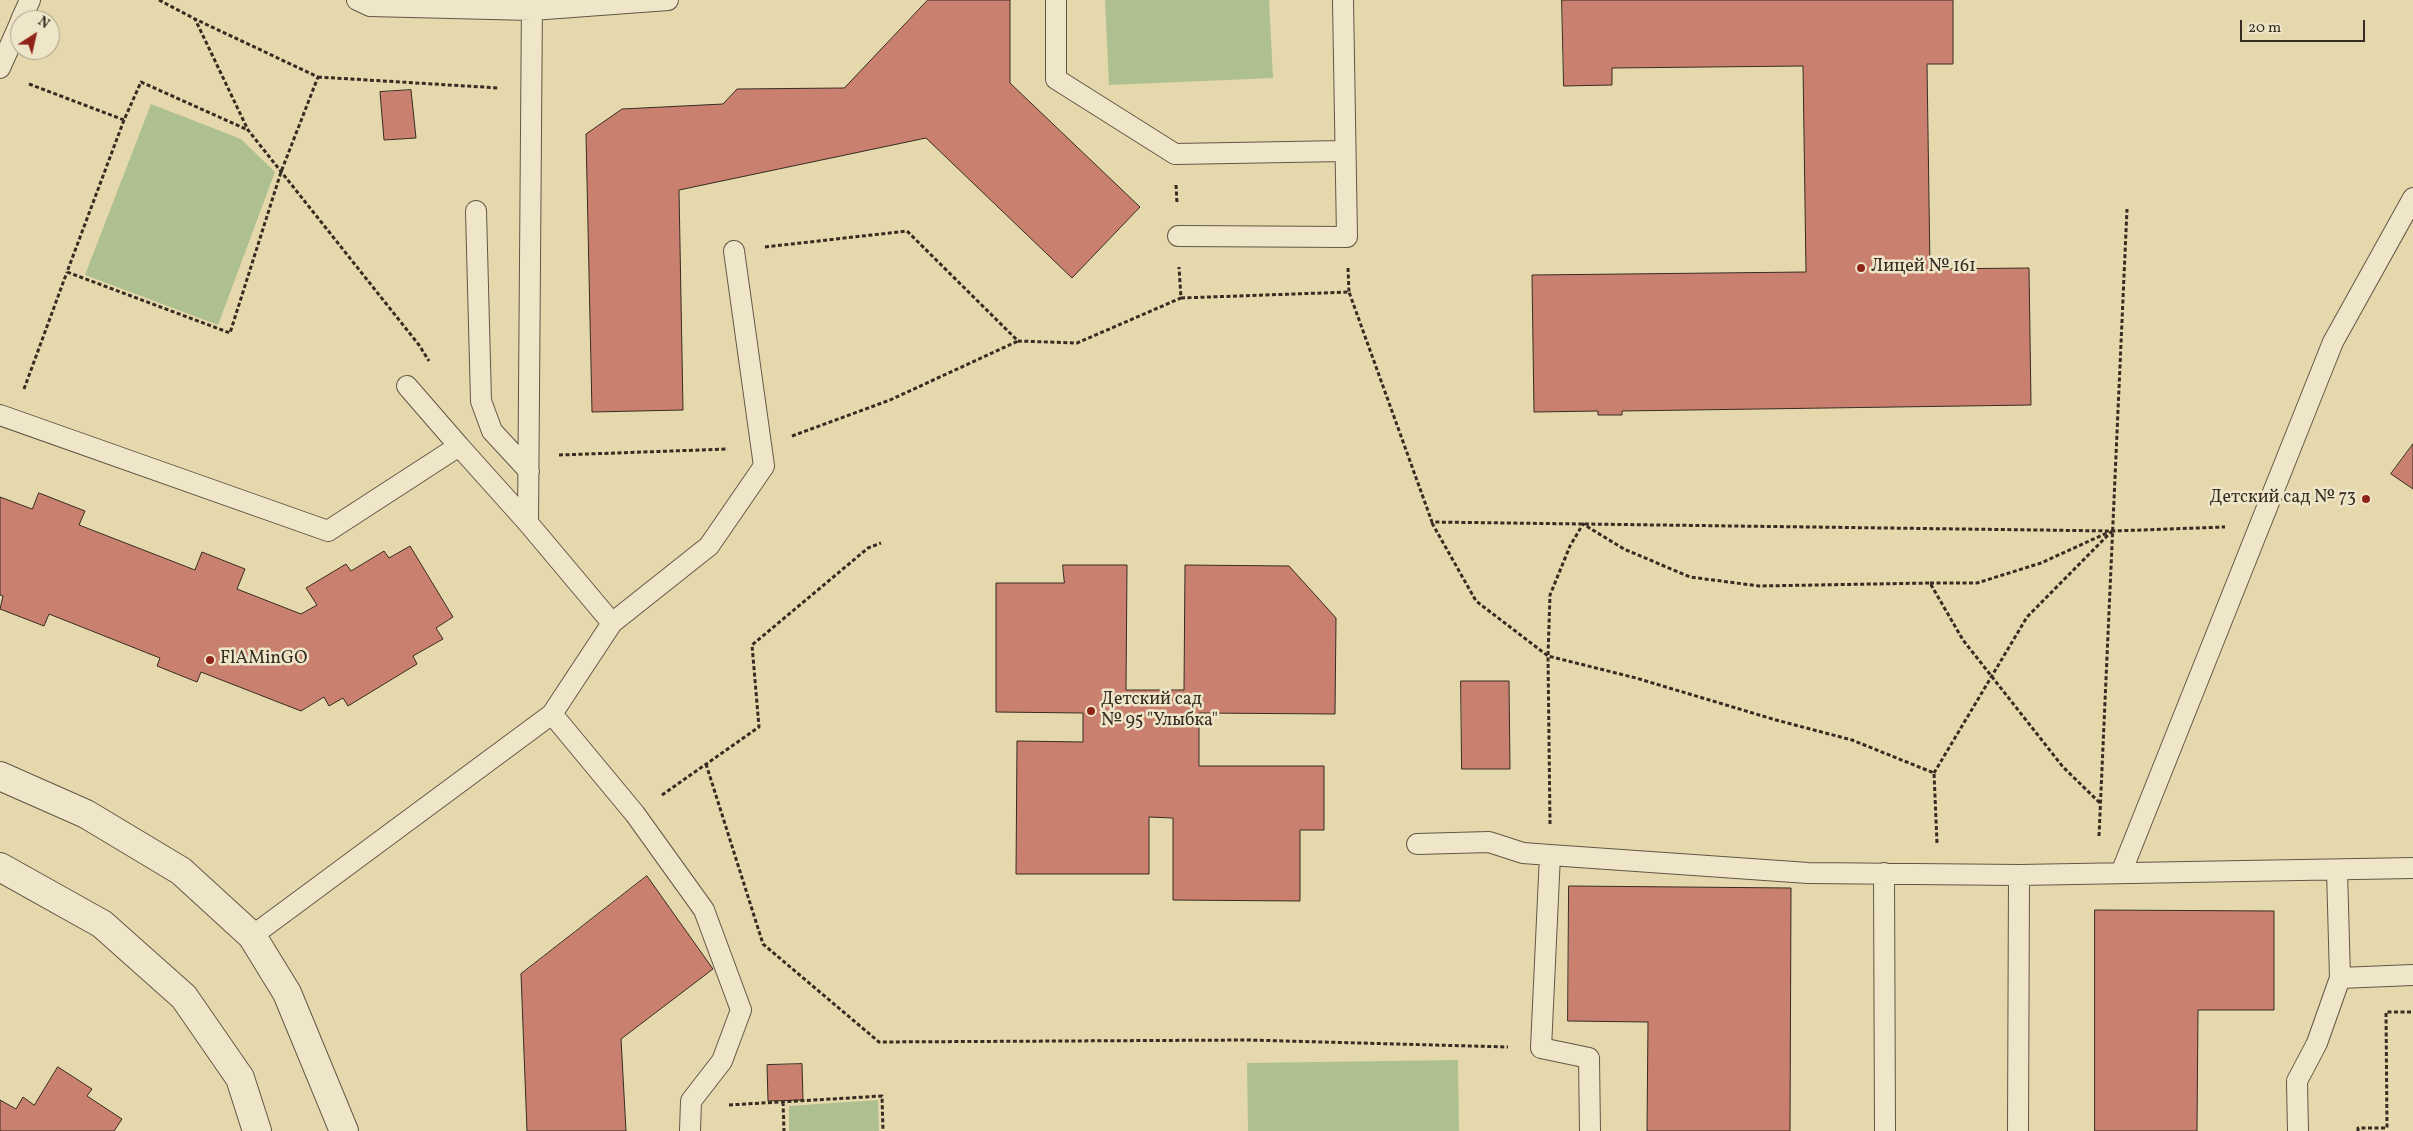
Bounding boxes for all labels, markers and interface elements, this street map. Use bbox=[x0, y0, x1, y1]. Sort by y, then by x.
north arrow bbox=[10, 10, 60, 60]
scale bar bbox=[2243, 10, 2368, 42]
text: N bbox=[34, 12, 53, 34]
text: 20 m bbox=[2248, 18, 2281, 39]
place label: Лицей № 161 bbox=[1871, 257, 1976, 279]
marker: Лицей № 161 bbox=[1855, 262, 1867, 274]
place label: Детский сад № 73 bbox=[2209, 488, 2356, 510]
marker: Детский сад № 73 bbox=[2360, 493, 2372, 505]
place label: FlAMinGO bbox=[220, 649, 307, 671]
marker: FlAMinGO bbox=[204, 654, 216, 666]
place label: Детский сад № 95 "Улыбка" bbox=[1101, 690, 1218, 732]
marker: Детский сад № 95 "Улыбка" bbox=[1085, 705, 1097, 717]

